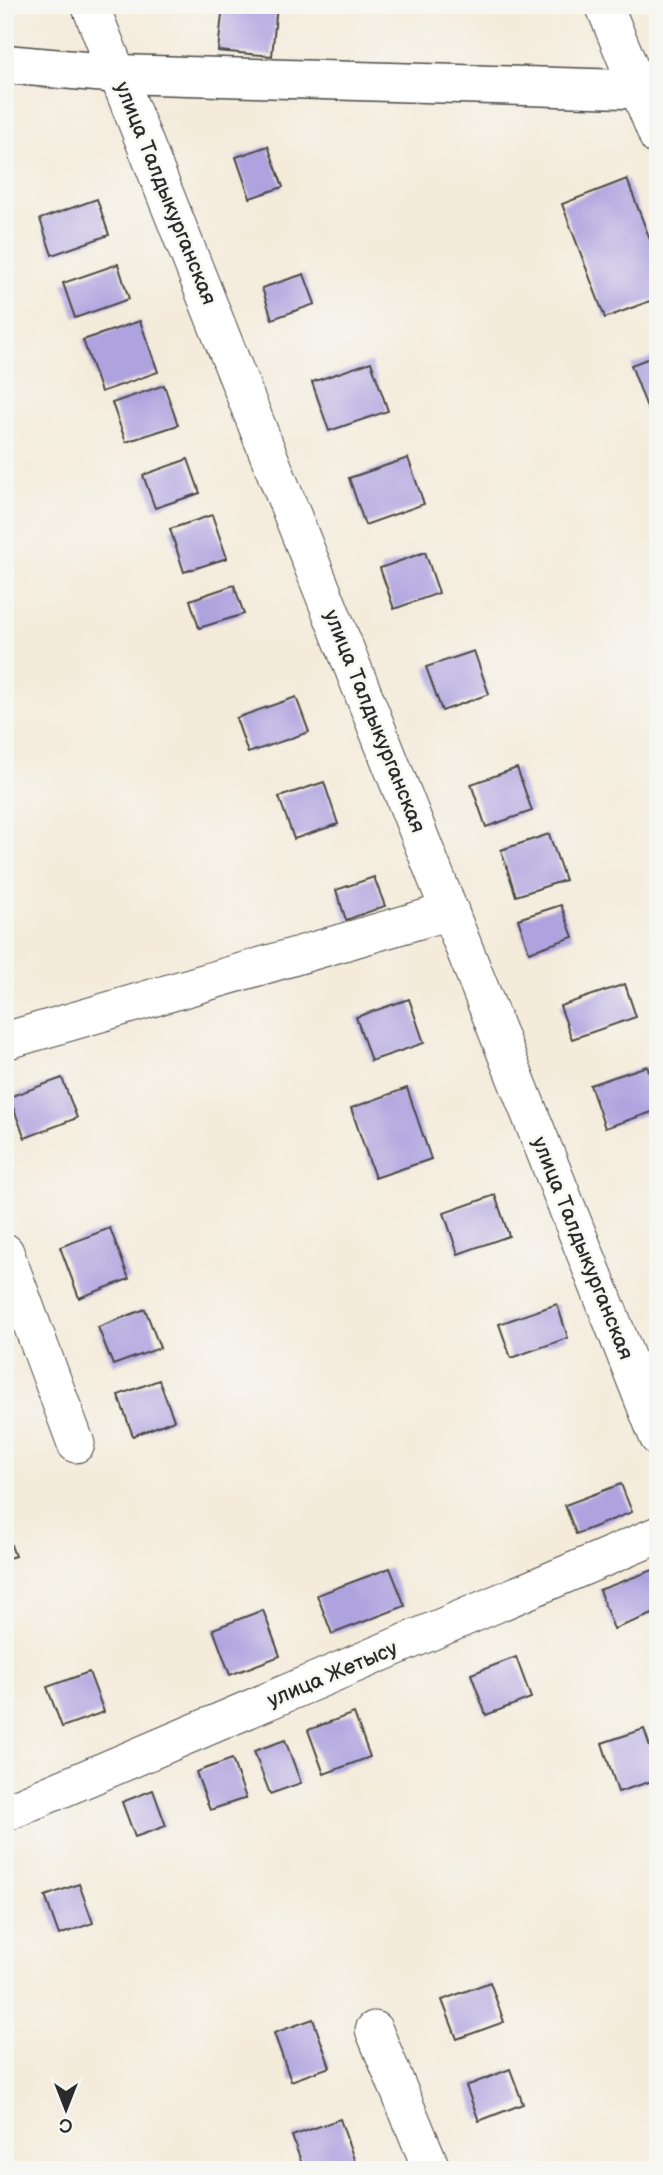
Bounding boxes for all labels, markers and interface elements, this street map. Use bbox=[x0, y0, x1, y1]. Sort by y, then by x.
street label: улица Талдыкурганская bbox=[109, 78, 222, 308]
street label: улица Талдыкурганская bbox=[318, 606, 431, 836]
street label: улица Талдыкурганская bbox=[526, 1133, 639, 1363]
street label: улица Жетысу bbox=[263, 1636, 401, 1713]
north arrow bbox=[32, 2074, 102, 2144]
text: С bbox=[59, 2113, 73, 2136]

